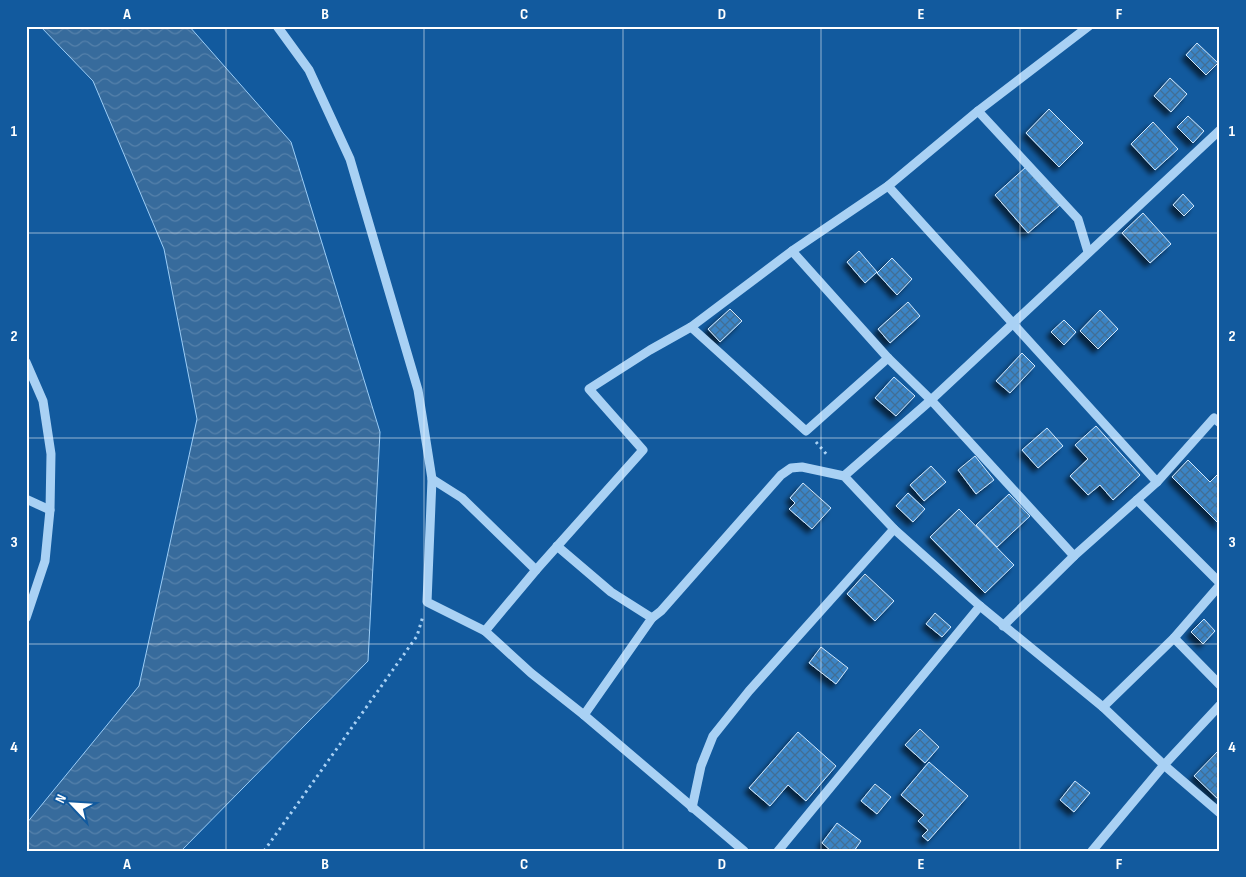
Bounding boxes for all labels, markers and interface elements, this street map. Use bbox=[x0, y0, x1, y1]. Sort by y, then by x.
text: A bbox=[122, 5, 131, 24]
text: B bbox=[321, 5, 329, 24]
text: C bbox=[520, 5, 528, 24]
text: D bbox=[718, 5, 726, 24]
text: E bbox=[918, 5, 925, 24]
text: F bbox=[1116, 5, 1123, 24]
text: 1 bbox=[11, 122, 18, 141]
text: 1 bbox=[1229, 122, 1236, 141]
text: 2 bbox=[10, 327, 18, 346]
text: 2 bbox=[1228, 327, 1236, 346]
text: 3 bbox=[10, 533, 18, 552]
text: 3 bbox=[1228, 533, 1236, 552]
text: 4 bbox=[10, 738, 18, 757]
text: 4 bbox=[1228, 738, 1236, 757]
north arrow bbox=[48, 780, 98, 830]
text: N bbox=[51, 792, 70, 806]
text: A bbox=[122, 855, 131, 874]
text: B bbox=[321, 855, 329, 874]
text: C bbox=[520, 855, 528, 874]
text: D bbox=[718, 855, 726, 874]
text: E bbox=[918, 855, 925, 874]
text: F bbox=[1116, 855, 1123, 874]

